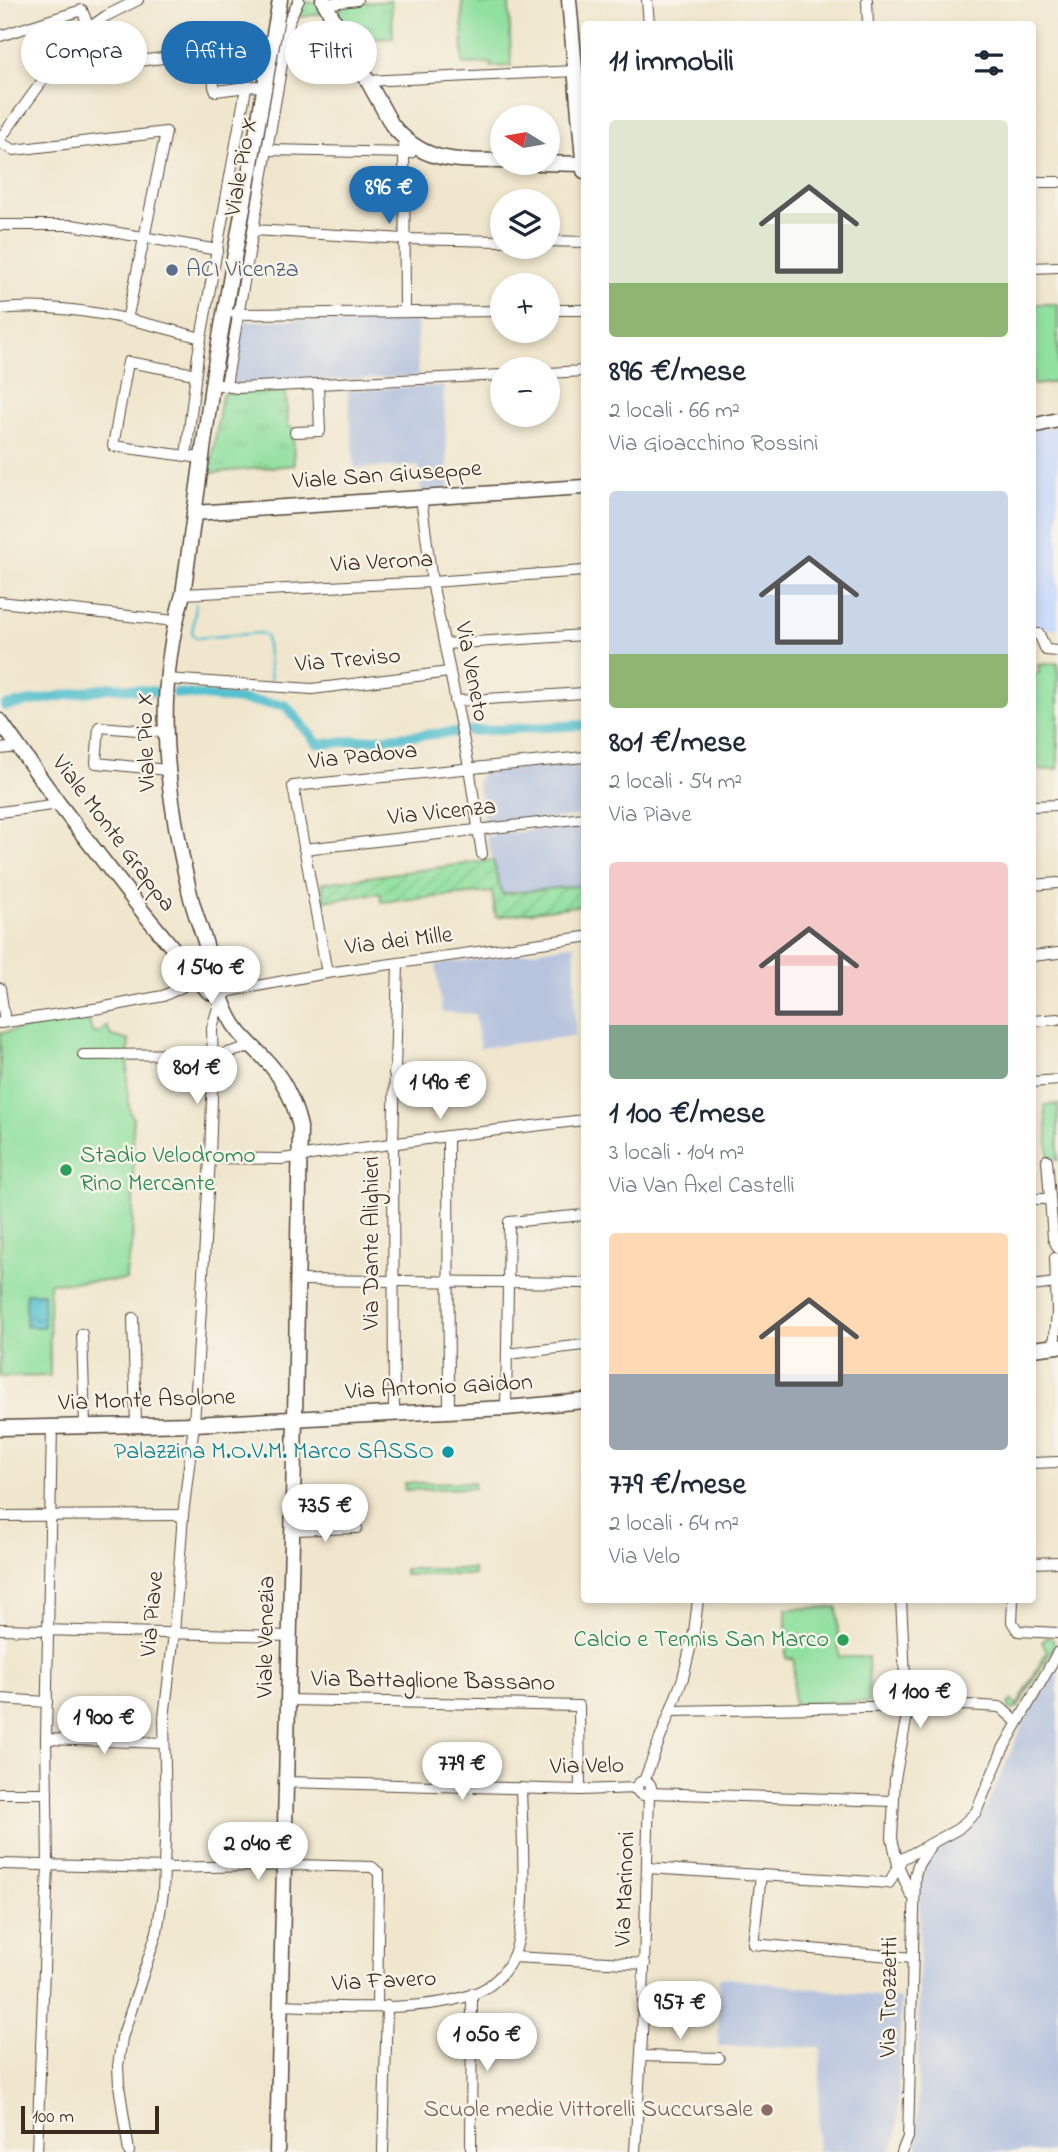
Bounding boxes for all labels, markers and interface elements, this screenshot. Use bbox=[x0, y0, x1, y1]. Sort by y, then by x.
chip: Compra bbox=[21, 21, 147, 84]
chip: Affitta bbox=[161, 21, 271, 84]
chip: Filtri bbox=[285, 21, 377, 84]
text: 11 immobili bbox=[609, 41, 734, 85]
icon: filters bbox=[970, 44, 1008, 82]
north arrow bbox=[490, 105, 560, 175]
map controls bbox=[490, 105, 560, 427]
street label: Viale Pio X bbox=[216, 115, 268, 220]
pin: 896 € bbox=[340, 166, 438, 226]
icon: home bbox=[746, 166, 872, 292]
text: 896 € bbox=[365, 172, 413, 205]
button: layers bbox=[490, 189, 560, 259]
place label: ACI Vicenza bbox=[186, 253, 299, 288]
marker: ACI Vicenza bbox=[164, 262, 180, 278]
button: + bbox=[490, 273, 560, 343]
text: 896 €/mese bbox=[609, 351, 746, 395]
button: − bbox=[490, 357, 560, 427]
text: 2 locali · 66 m² bbox=[609, 395, 740, 428]
text: Via Gioacchino Rossini bbox=[609, 428, 818, 461]
street label: Viale San Giuseppe bbox=[290, 452, 483, 500]
icon: home bbox=[746, 537, 872, 663]
street label: Via Verona bbox=[329, 543, 434, 583]
street label: Via Veneto bbox=[444, 618, 498, 725]
street label: Via Treviso bbox=[293, 639, 402, 683]
street label: Viale Pio X bbox=[128, 691, 166, 793]
text: 801 €/mese bbox=[609, 722, 746, 766]
street label: Via Padova bbox=[306, 734, 419, 780]
street label: Viale Monte Grappa bbox=[42, 747, 184, 920]
text: 2 locali · 54 m² bbox=[609, 766, 742, 799]
street label: Via Vicenza bbox=[385, 790, 498, 836]
text: Via Piave bbox=[609, 799, 692, 832]
icon: home bbox=[746, 908, 872, 1034]
street label: Via dei Mille bbox=[342, 918, 455, 966]
pin: 1 540 € bbox=[146, 946, 276, 1006]
text: 1 540 € bbox=[177, 952, 245, 985]
pin: 801 € bbox=[148, 1046, 246, 1106]
text: 801 € bbox=[173, 1052, 221, 1085]
pin: 1 490 € bbox=[375, 1062, 505, 1121]
text: 1 490 € bbox=[409, 1067, 471, 1100]
text: 1 100 €/mese bbox=[609, 1093, 765, 1137]
text: 3 locali · 104 m² bbox=[609, 1137, 744, 1170]
place label: Stadio Velodromo Rino Mercante bbox=[80, 1139, 256, 1202]
street label: Via Dante Alighieri bbox=[355, 1156, 390, 1331]
marker: Stadio Velodromo Rino Mercante bbox=[58, 1162, 74, 1178]
text: Via Van Axel Castelli bbox=[609, 1170, 795, 1203]
icon: home bbox=[746, 1279, 872, 1405]
street label: Via Antonio Gaidon bbox=[343, 1366, 534, 1410]
street label: Via Monte Asolone bbox=[57, 1380, 236, 1422]
place label: Palazzina M.O.V.M. Marco SASSO bbox=[114, 1435, 434, 1470]
marker: Palazzina M.O.V.M. Marco SASSO bbox=[440, 1444, 456, 1460]
text: 779 €/mese bbox=[609, 1464, 746, 1508]
pin: 735 € bbox=[276, 1484, 374, 1544]
text: 735 € bbox=[298, 1490, 352, 1523]
text: 2 locali · 64 m² bbox=[609, 1508, 739, 1541]
text: Via Velo bbox=[609, 1541, 680, 1574]
street label: Via Piave bbox=[132, 1569, 174, 1659]
street label: Viale Venezia bbox=[248, 1575, 286, 1700]
place label: Calcio e Tennis San Marco bbox=[574, 1623, 829, 1658]
marker: Calcio e Tennis San Marco bbox=[835, 1632, 851, 1648]
street label: Via Battaglione Bassano bbox=[310, 1662, 555, 1702]
pin: 1 100 € bbox=[855, 1670, 985, 1730]
text: 1 100 € bbox=[889, 1676, 951, 1709]
pin: 1 900 € bbox=[39, 1696, 169, 1756]
text: 1 900 € bbox=[73, 1702, 135, 1735]
pin: 779 € bbox=[413, 1742, 511, 1802]
text: 779 € bbox=[438, 1748, 486, 1781]
street label: Via Velo bbox=[549, 1749, 624, 1785]
pin: 2 040 € bbox=[193, 1822, 323, 1882]
text: 2 040 € bbox=[224, 1828, 292, 1861]
street label: Via Marinoni bbox=[606, 1831, 646, 1948]
street label: Via Trozzetti bbox=[871, 1936, 909, 2059]
street label: Via Favero bbox=[330, 1962, 437, 2002]
pin: 957 € bbox=[631, 1982, 729, 2041]
text: 957 € bbox=[654, 1987, 706, 2020]
pin: 1 050 € bbox=[422, 2014, 552, 2073]
text: 1 050 € bbox=[453, 2019, 521, 2052]
place label: Scuole medie Vittorelli Succursale bbox=[423, 2093, 753, 2128]
marker: Scuole medie Vittorelli Succursale bbox=[759, 2102, 775, 2118]
scale bar bbox=[21, 2103, 159, 2135]
text: 100 m bbox=[32, 2104, 74, 2131]

